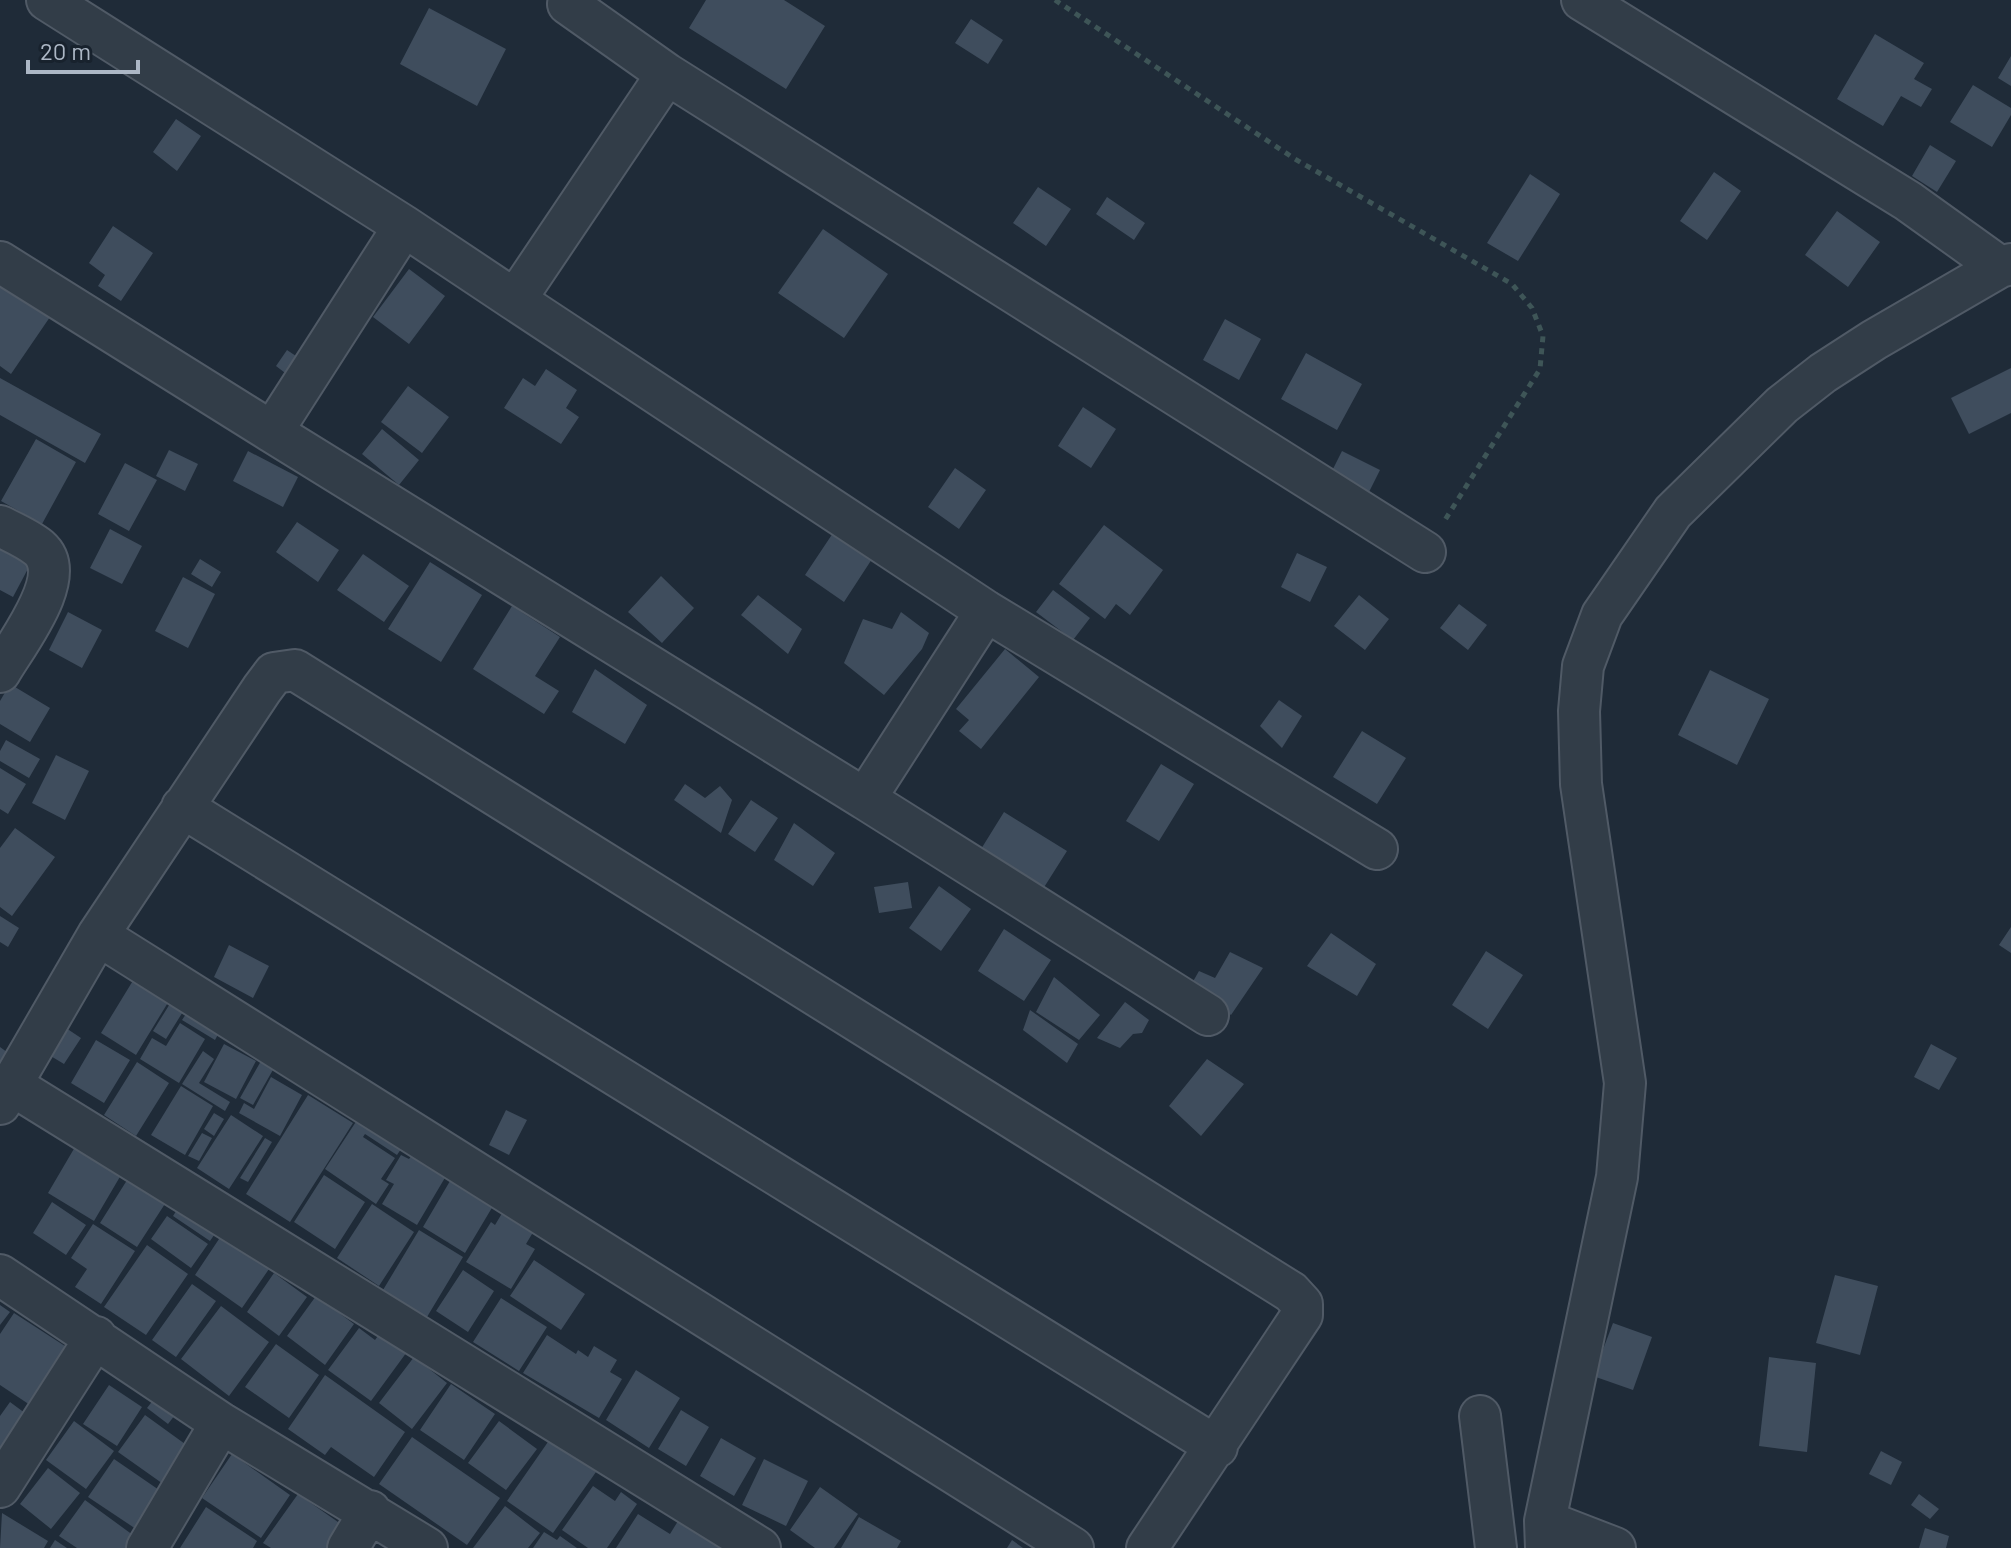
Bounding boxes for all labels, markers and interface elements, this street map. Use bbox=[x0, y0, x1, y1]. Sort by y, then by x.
scale bar bbox=[28, 24, 138, 74]
text: 20 m bbox=[40, 36, 91, 65]

